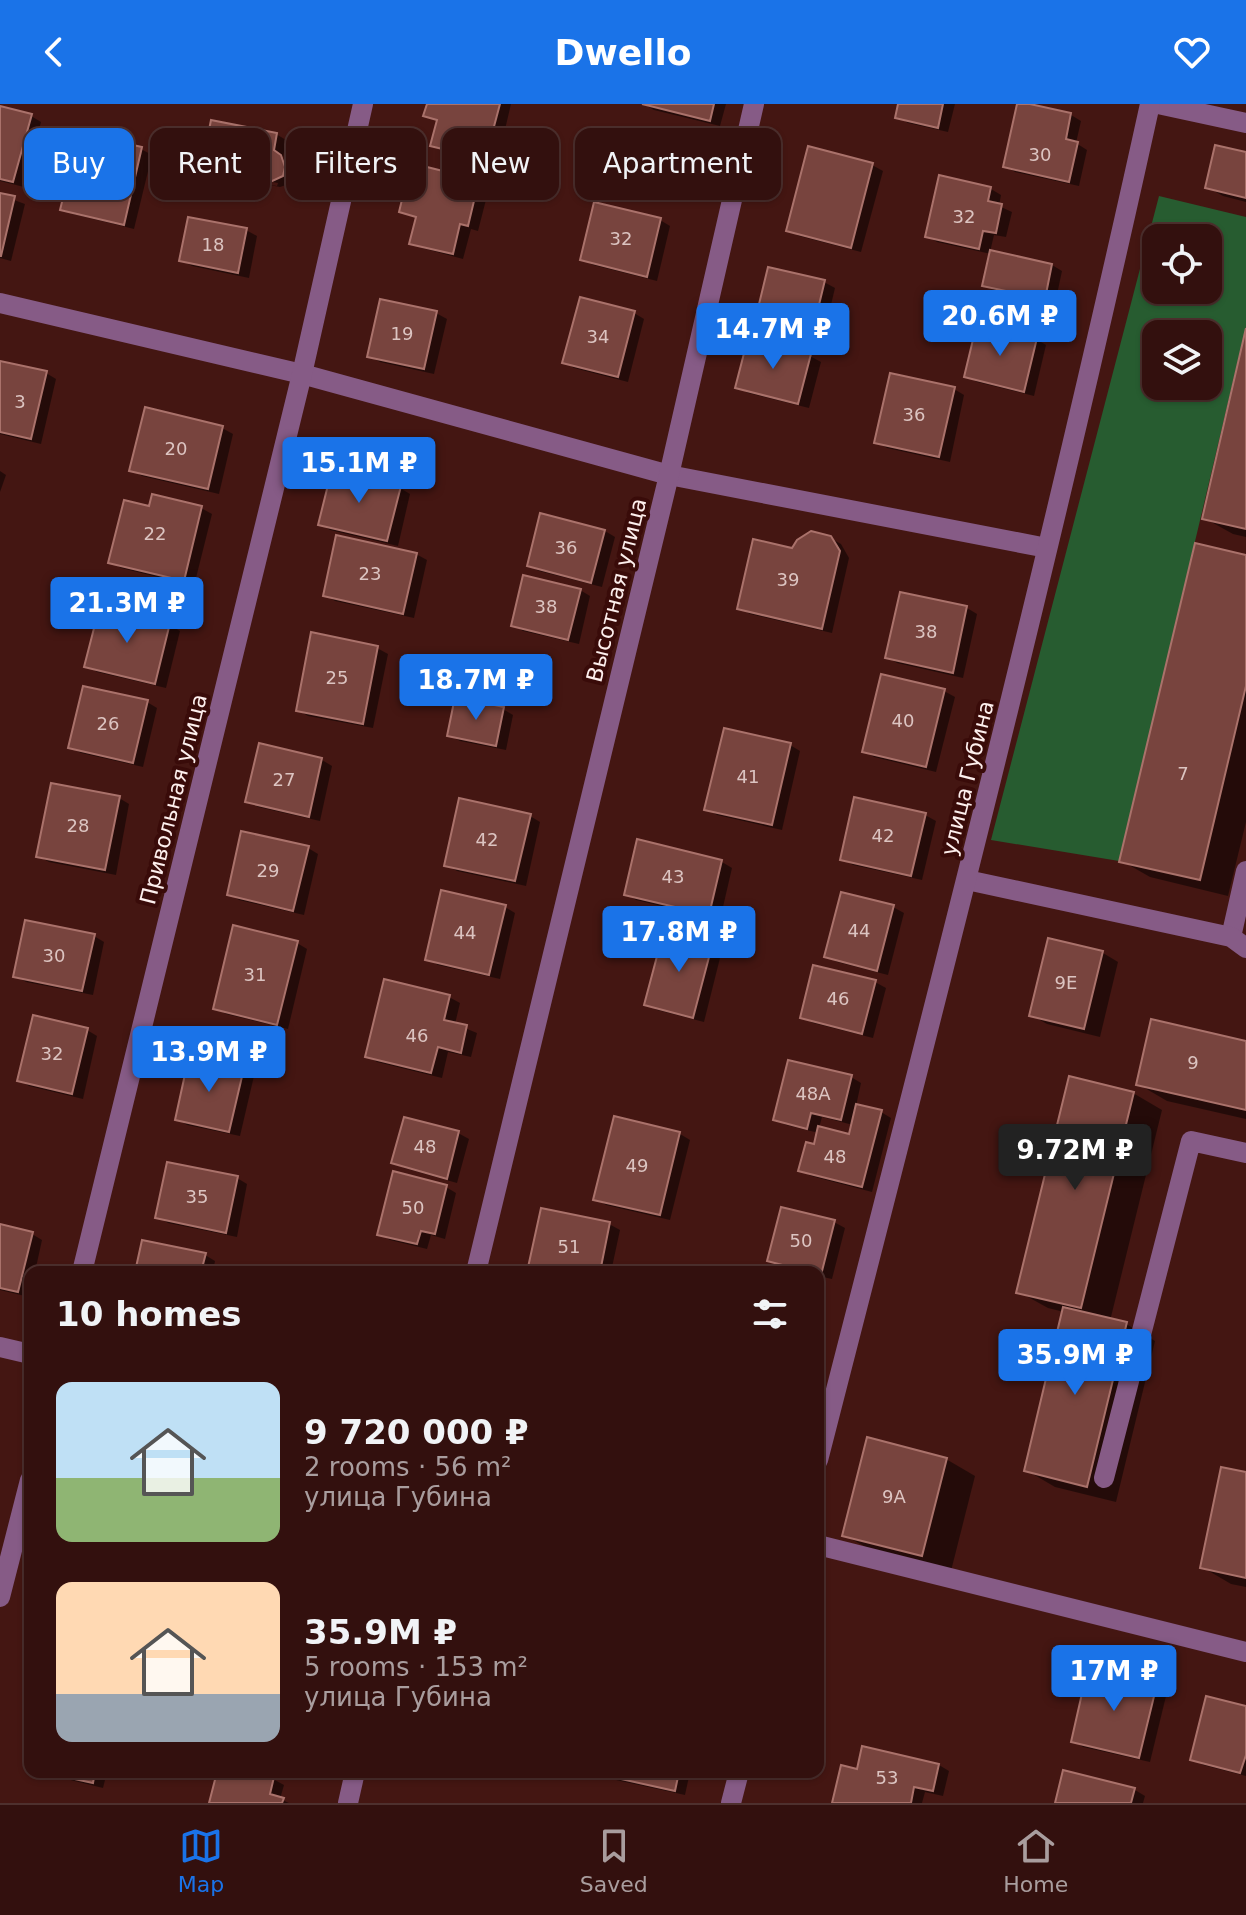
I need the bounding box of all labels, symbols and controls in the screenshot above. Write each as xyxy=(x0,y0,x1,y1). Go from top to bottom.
icon: back xyxy=(32,30,76,74)
icon: heart xyxy=(1170,30,1214,74)
text: Dwello xyxy=(555,32,691,73)
chip: Buy xyxy=(24,128,134,200)
chip: Rent xyxy=(150,128,270,200)
chip: Filters xyxy=(286,128,426,200)
chip: New xyxy=(442,128,559,200)
chip: Apartment xyxy=(575,128,781,200)
house number: 30 xyxy=(1029,144,1051,165)
house number: 32 xyxy=(953,206,975,227)
map controls xyxy=(1142,224,1222,400)
button: locate xyxy=(1142,224,1222,304)
house number: 32 xyxy=(610,228,632,249)
house number: 18 xyxy=(202,234,224,255)
pin: 20.6M ₽ xyxy=(926,290,1074,358)
text: 20.6M ₽ xyxy=(941,301,1059,331)
pin: 14.7M ₽ xyxy=(699,303,847,371)
text: 14.7M ₽ xyxy=(714,314,832,344)
button: layers xyxy=(1142,320,1222,400)
house number: 19 xyxy=(391,323,413,344)
house number: 34 xyxy=(587,326,609,347)
house number: 3 xyxy=(14,391,26,412)
house number: 36 xyxy=(903,404,925,425)
pin: 15.1M ₽ xyxy=(285,437,433,505)
house number: 20 xyxy=(165,438,187,459)
text: 15.1M ₽ xyxy=(300,448,418,478)
street label: Высотная улица xyxy=(582,496,651,685)
house number: 22 xyxy=(144,523,166,544)
house number: 36 xyxy=(555,537,577,558)
house number: 23 xyxy=(359,563,381,584)
house number: 39 xyxy=(777,569,799,590)
pin: 21.3M ₽ xyxy=(53,577,201,645)
text: 21.3M ₽ xyxy=(68,588,186,618)
house number: 38 xyxy=(535,596,557,617)
house number: 38 xyxy=(915,621,937,642)
pin: 18.7M ₽ xyxy=(402,654,550,722)
text: 18.7M ₽ xyxy=(417,665,535,695)
house number: 25 xyxy=(326,667,348,688)
street label: Привольная улица xyxy=(135,691,212,907)
street label: улица Губина xyxy=(936,698,999,858)
house number: 40 xyxy=(892,710,914,731)
house number: 26 xyxy=(97,713,119,734)
house number: 7 xyxy=(1177,763,1189,784)
house number: 41 xyxy=(737,766,759,787)
house number: 27 xyxy=(273,769,295,790)
house number: 28 xyxy=(67,815,89,836)
house number: 42 xyxy=(872,825,894,846)
house number: 42 xyxy=(476,829,498,850)
house number: 29 xyxy=(257,860,279,881)
house number: 43 xyxy=(662,866,684,887)
pin: 17.8M ₽ xyxy=(605,906,753,974)
text: 17.8M ₽ xyxy=(620,917,738,947)
house number: 44 xyxy=(848,920,870,941)
house number: 44 xyxy=(454,922,476,943)
house number: 30 xyxy=(43,945,65,966)
house number: 31 xyxy=(244,964,266,985)
house number: 9Е xyxy=(1055,972,1077,993)
house number: 46 xyxy=(827,988,849,1009)
house number: 46 xyxy=(406,1025,428,1046)
pin: 13.9M ₽ xyxy=(135,1026,283,1094)
text: 13.9M ₽ xyxy=(150,1037,268,1067)
house number: 32 xyxy=(41,1043,63,1064)
house number: 9 xyxy=(1187,1052,1199,1073)
house number: 48А xyxy=(795,1083,831,1104)
pin: 9.72M ₽ xyxy=(1001,1124,1149,1192)
text: 9.72M ₽ xyxy=(1016,1135,1134,1165)
house number: 48 xyxy=(414,1136,436,1157)
house number: 48 xyxy=(824,1146,846,1167)
house number: 49 xyxy=(626,1155,648,1176)
house number: 35 xyxy=(186,1186,208,1207)
house number: 50 xyxy=(402,1197,424,1218)
house number: 50 xyxy=(790,1230,812,1251)
house number: 51 xyxy=(558,1236,580,1257)
icon: filters xyxy=(748,1292,792,1336)
text: 10 homes xyxy=(56,1294,241,1334)
pin: 35.9M ₽ xyxy=(1001,1329,1149,1397)
text: 35.9M ₽ xyxy=(1016,1340,1134,1370)
text: 9 720 000 ₽ xyxy=(304,1412,529,1452)
icon: home xyxy=(120,1414,216,1510)
text: 2 rooms · 56 m² xyxy=(304,1452,512,1482)
text: улица Губина xyxy=(304,1482,492,1512)
house number: 9А xyxy=(882,1486,907,1507)
text: 35.9M ₽ xyxy=(304,1612,457,1652)
icon: home xyxy=(120,1614,216,1710)
pin: 17M ₽ xyxy=(1058,1645,1170,1713)
text: 5 rooms · 153 m² xyxy=(304,1652,528,1682)
text: 17M ₽ xyxy=(1069,1656,1159,1686)
text: улица Губина xyxy=(304,1682,492,1712)
house number: 53 xyxy=(876,1767,898,1788)
tab: Map xyxy=(178,1824,224,1897)
tab: Saved xyxy=(580,1824,648,1897)
tab: Home xyxy=(1003,1824,1068,1897)

